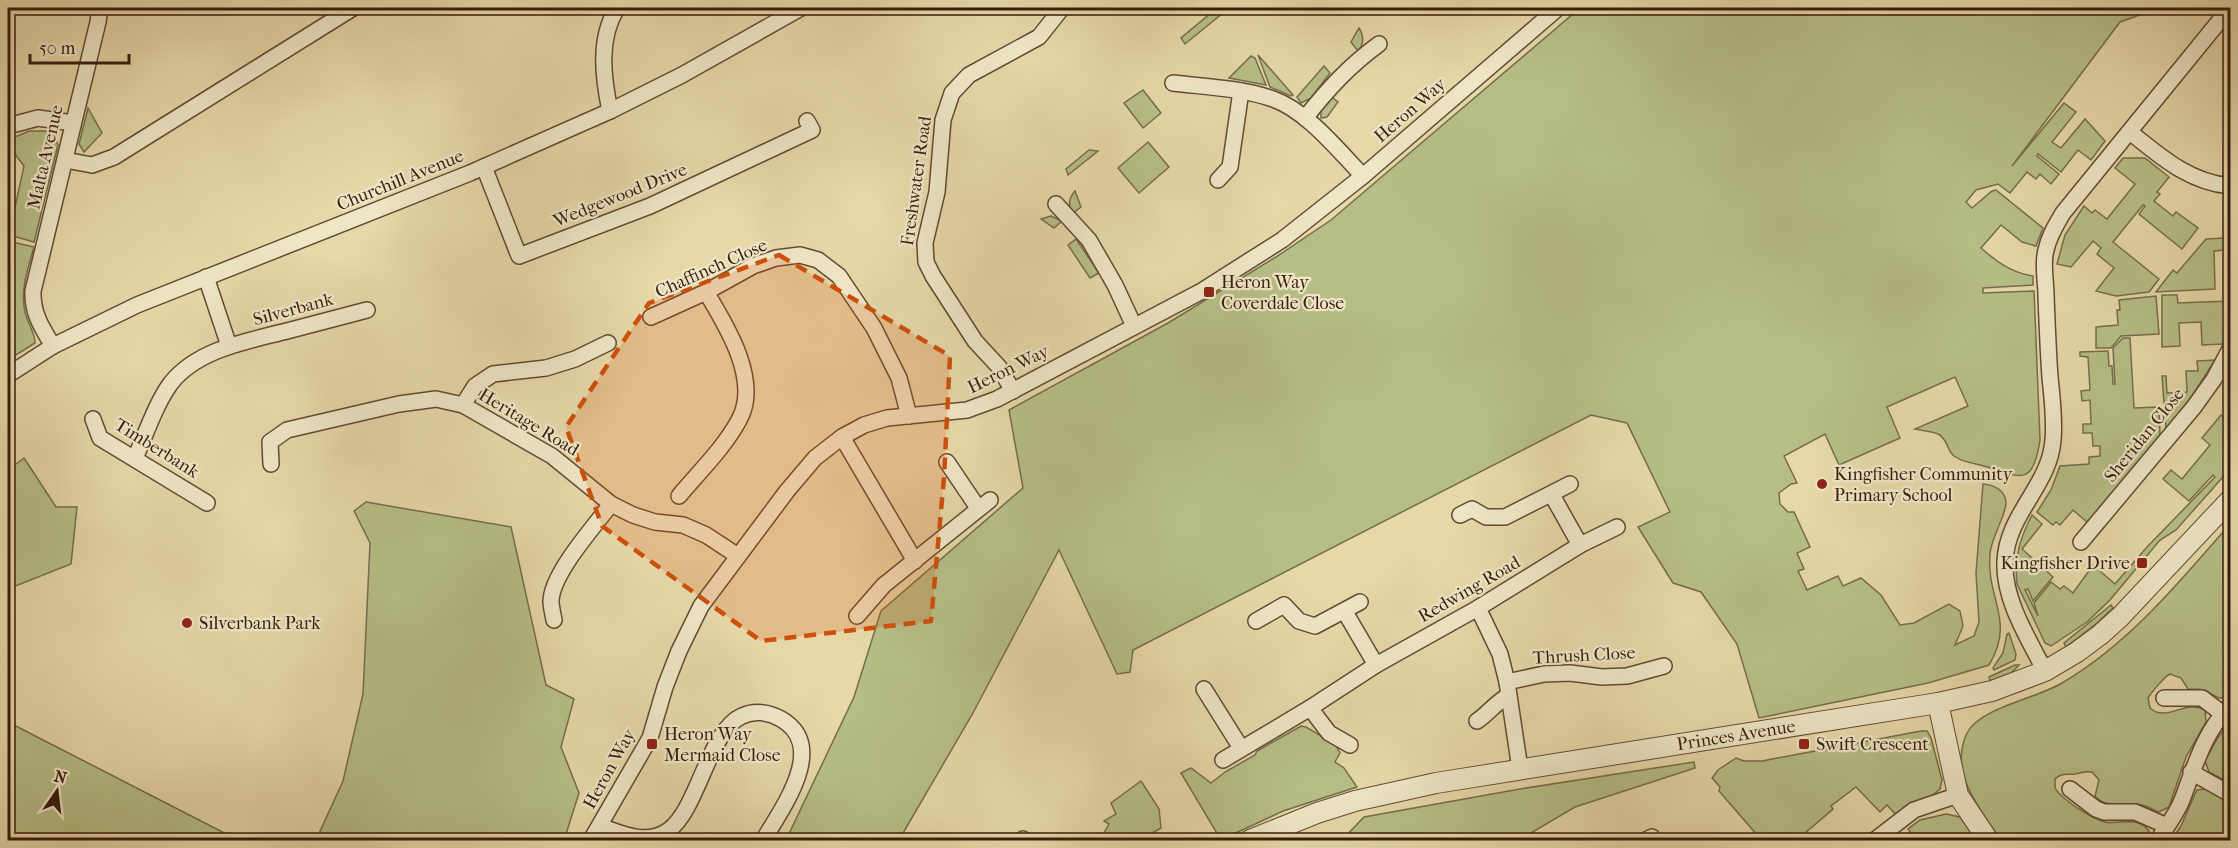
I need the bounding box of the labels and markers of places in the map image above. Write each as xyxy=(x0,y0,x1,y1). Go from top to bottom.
place label: Heron Way Coverdale Close xyxy=(1221,272,1344,314)
marker: Heron Way Coverdale Close xyxy=(1202,285,1216,299)
place label: Kingfisher Community Primary School xyxy=(1834,464,2014,506)
marker: Kingfisher Community Primary School xyxy=(1815,477,1829,491)
place label: Kingfisher Drive xyxy=(2001,553,2130,574)
marker: Kingfisher Drive xyxy=(2135,556,2149,570)
place label: Silverbank Park xyxy=(199,613,321,634)
marker: Silverbank Park xyxy=(180,616,194,630)
place label: Heron Way Mermaid Close xyxy=(664,724,781,766)
place label: Swift Crescent xyxy=(1816,734,1929,755)
marker: Heron Way Mermaid Close xyxy=(645,737,659,751)
marker: Swift Crescent xyxy=(1797,737,1811,751)

